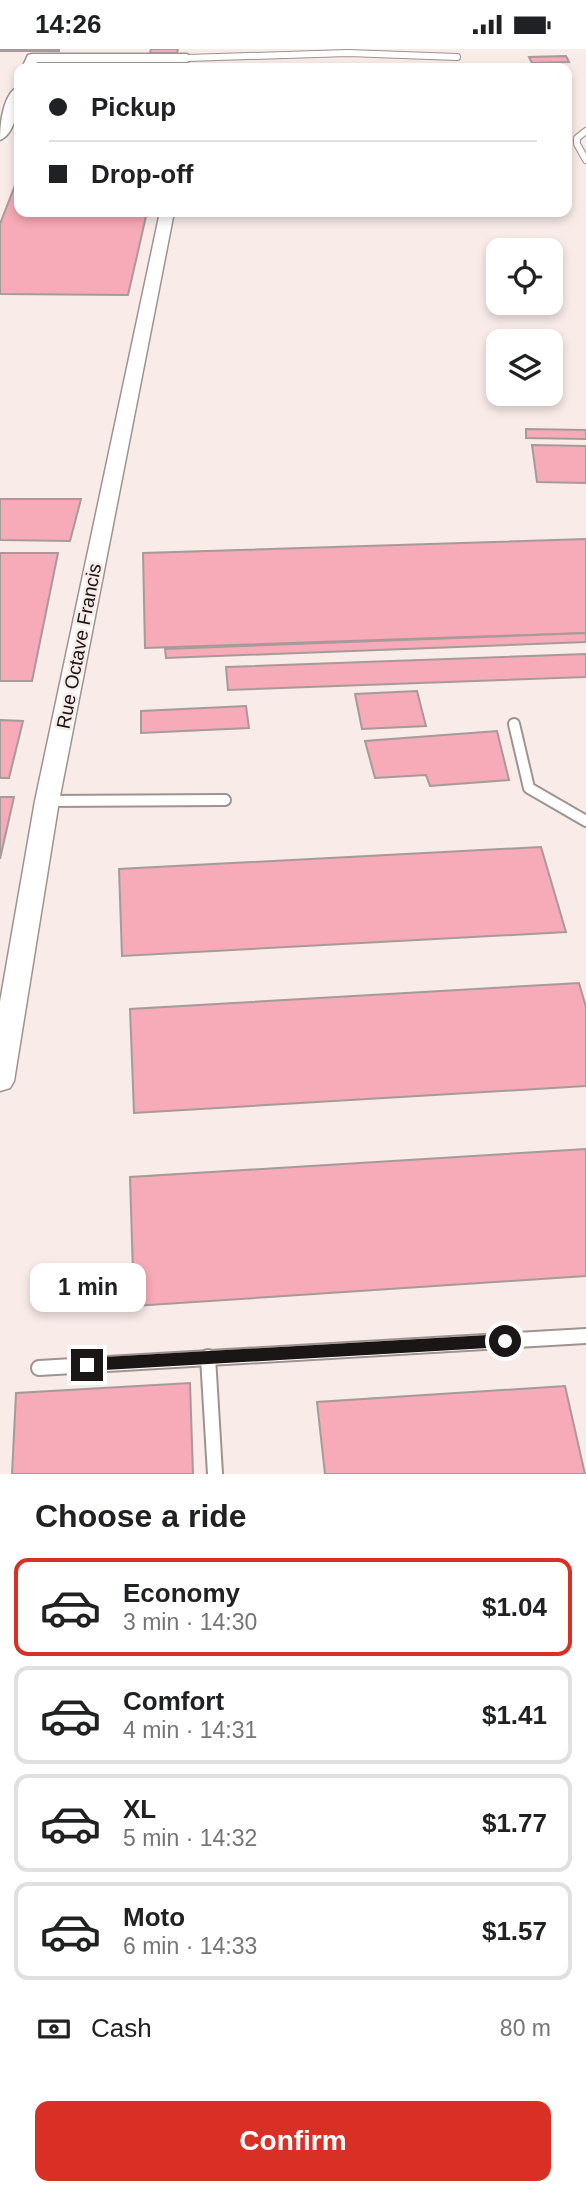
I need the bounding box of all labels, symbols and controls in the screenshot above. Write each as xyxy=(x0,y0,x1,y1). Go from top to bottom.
text: 14:26 xyxy=(35,9,102,39)
text: Pickup xyxy=(91,92,176,122)
text: Drop-off xyxy=(91,159,194,189)
map controls xyxy=(486,238,563,406)
button: locate xyxy=(486,238,563,315)
button: layers xyxy=(486,329,563,406)
street label: Rue Octave Francis xyxy=(53,562,105,730)
callout: 1 min xyxy=(29,1263,145,1313)
text: 1 min xyxy=(58,1274,118,1300)
route start xyxy=(489,1325,521,1357)
route end xyxy=(71,1349,103,1381)
text: Choose a ride xyxy=(35,1498,247,1534)
icon: car xyxy=(39,1576,102,1639)
text: Economy xyxy=(123,1578,240,1608)
text: $1.04 xyxy=(482,1592,547,1622)
text: 3 min · 14:30 xyxy=(123,1609,257,1635)
icon: car xyxy=(39,1684,102,1747)
text: Comfort xyxy=(123,1686,224,1716)
text: $1.41 xyxy=(482,1700,547,1730)
text: 4 min · 14:31 xyxy=(123,1717,257,1743)
icon: car xyxy=(39,1792,102,1855)
text: XL xyxy=(123,1794,156,1824)
text: $1.77 xyxy=(482,1808,547,1838)
text: 5 min · 14:32 xyxy=(123,1825,257,1851)
icon: car xyxy=(39,1900,102,1963)
text: Moto xyxy=(123,1902,185,1932)
text: $1.57 xyxy=(482,1916,547,1946)
text: 6 min · 14:33 xyxy=(123,1933,257,1959)
icon: cash xyxy=(35,2010,73,2048)
text: Cash xyxy=(91,2013,152,2043)
text: 80 m xyxy=(500,2015,551,2041)
button: Confirm xyxy=(35,2101,551,2181)

